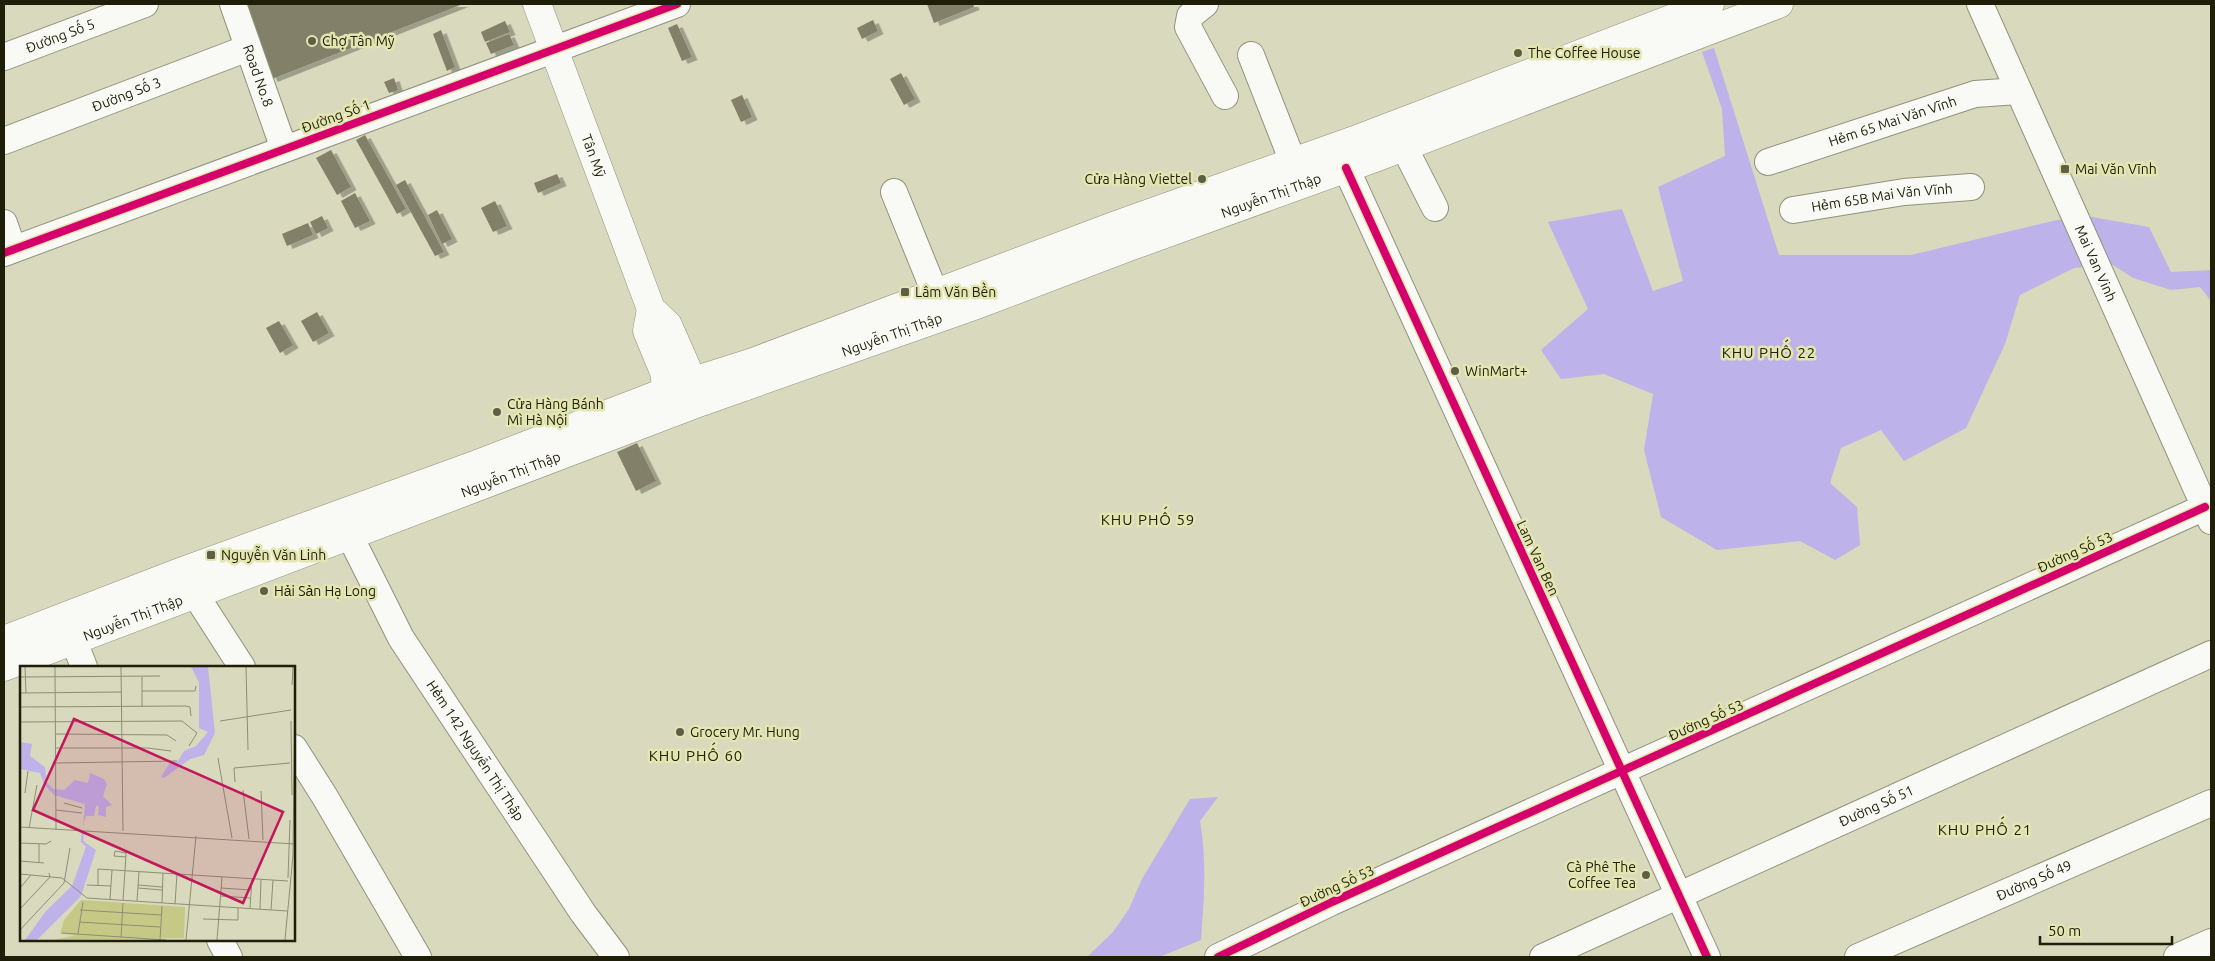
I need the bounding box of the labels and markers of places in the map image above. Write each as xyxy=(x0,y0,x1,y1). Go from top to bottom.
place label: Chợ Tân Mỹ xyxy=(322,33,395,49)
marker: Chợ Tân Mỹ xyxy=(306,35,318,47)
place label: The Coffee House xyxy=(1528,45,1641,61)
marker: The Coffee House xyxy=(1512,47,1524,59)
place label: Mai Văn Vĩnh xyxy=(2075,161,2157,177)
marker: Mai Văn Vĩnh xyxy=(2059,163,2071,175)
place label: Cửa Hàng Viettel xyxy=(1085,171,1192,187)
marker: Cửa Hàng Viettel xyxy=(1196,173,1208,185)
place label: Lâm Văn Bền xyxy=(915,282,996,300)
marker: Lâm Văn Bền xyxy=(899,286,911,298)
place label: WinMart+ xyxy=(1465,363,1528,379)
marker: WinMart+ xyxy=(1449,365,1461,377)
place label: Cửa Hàng Bánh Mì Hà Nội xyxy=(507,396,604,428)
marker: Cửa Hàng Bánh Mì Hà Nội xyxy=(491,406,503,418)
place label: Nguyễn Văn Linh xyxy=(221,545,326,563)
marker: Nguyễn Văn Linh xyxy=(205,549,217,561)
place label: Hải Sản Hạ Long xyxy=(274,583,376,599)
marker: Hải Sản Hạ Long xyxy=(258,585,270,597)
place label: Grocery Mr. Hung xyxy=(690,724,800,740)
marker: Grocery Mr. Hung xyxy=(674,726,686,738)
place label: Cà Phê The Coffee Tea xyxy=(1566,859,1636,891)
marker: Cà Phê The Coffee Tea xyxy=(1640,869,1652,881)

